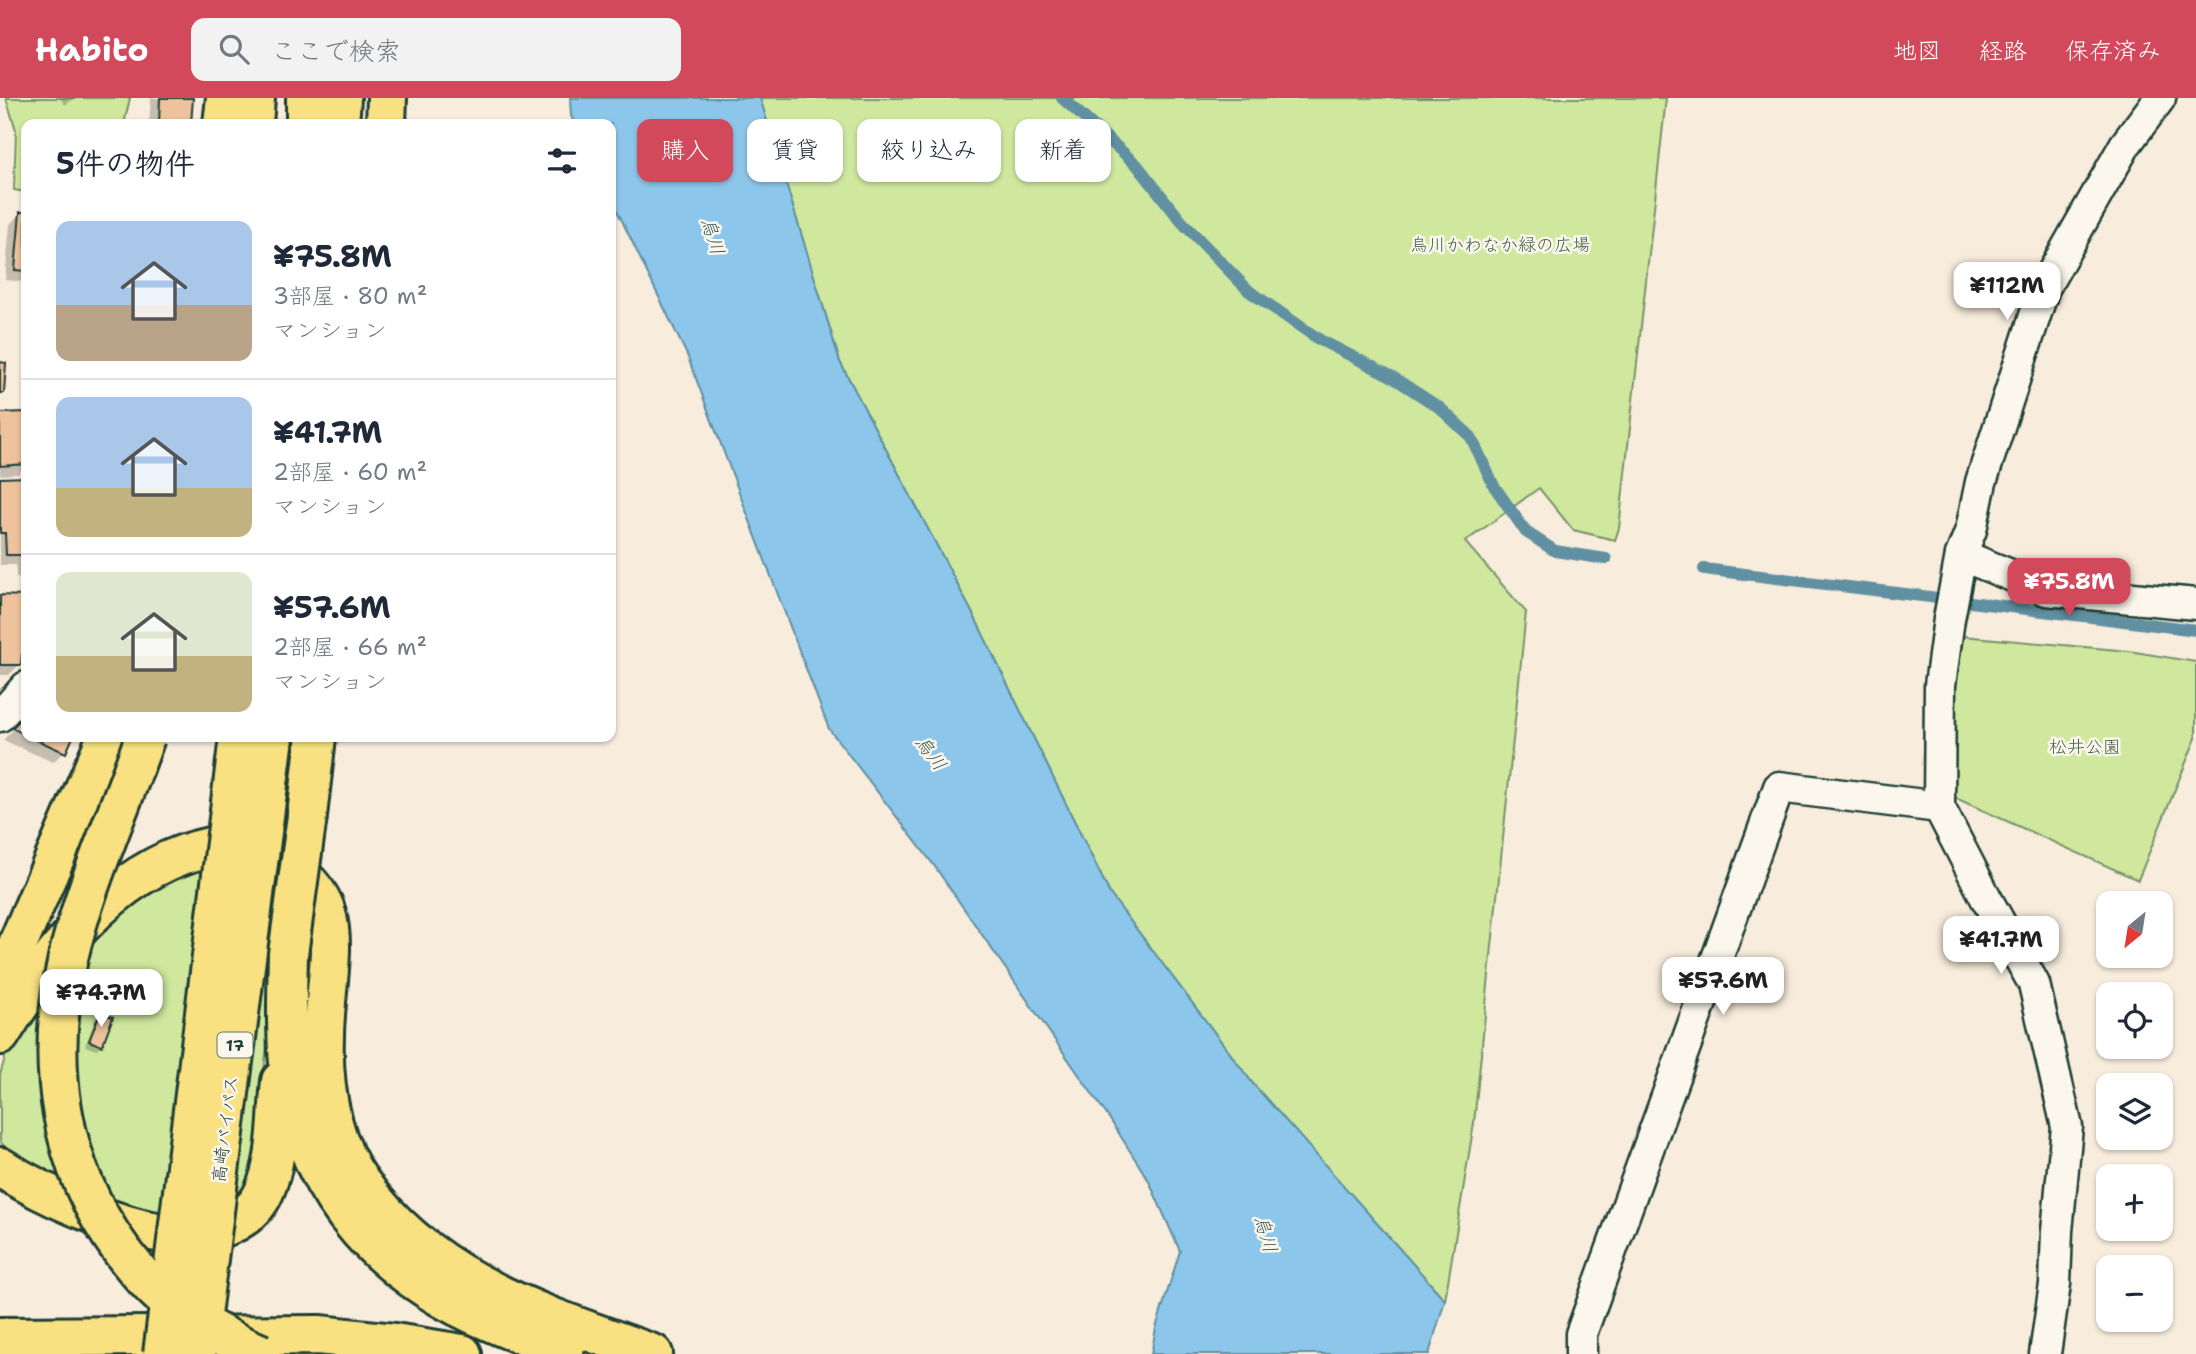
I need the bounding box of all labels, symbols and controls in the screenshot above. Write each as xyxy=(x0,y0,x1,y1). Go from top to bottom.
search box xyxy=(191,18,681,81)
text: Habito xyxy=(35,27,149,72)
icon: search xyxy=(215,30,253,68)
text: ここで検索 xyxy=(271,33,401,68)
text: 地図 xyxy=(1893,35,1941,67)
text: 経路 xyxy=(1979,35,2027,67)
text: 保存済み xyxy=(2065,35,2161,67)
chip: 購入 xyxy=(637,119,733,182)
chip: 賃貸 xyxy=(747,119,843,182)
chip: 絞り込み xyxy=(857,119,1001,182)
chip: 新着 xyxy=(1015,119,1111,182)
icon: filters xyxy=(543,142,581,180)
text: 5件の物件 xyxy=(56,143,195,184)
water label: 烏川 xyxy=(695,214,731,258)
park label: 烏川かわなか緑の広場 xyxy=(1410,233,1590,257)
text: ¥75.8M xyxy=(273,236,392,277)
icon: home xyxy=(112,249,196,333)
pin: ¥112M xyxy=(1958,262,2056,322)
text: ¥112M xyxy=(1970,270,2044,300)
text: 3部屋 · 80 m² xyxy=(273,281,427,311)
text: マンション xyxy=(273,315,387,345)
text: ¥41.7M xyxy=(273,412,382,453)
icon: home xyxy=(112,425,196,509)
text: 2部屋 · 60 m² xyxy=(273,457,427,487)
text: マンション xyxy=(273,491,387,521)
pin: ¥75.8M xyxy=(2012,559,2126,618)
text: ¥75.8M xyxy=(2023,566,2115,596)
text: ¥57.6M xyxy=(273,587,391,628)
icon: home xyxy=(112,600,196,684)
text: 2部屋 · 66 m² xyxy=(273,632,427,662)
text: マンション xyxy=(273,666,387,696)
water label: 烏川 xyxy=(910,730,952,776)
park label: 松井公園 xyxy=(2049,735,2121,759)
north arrow xyxy=(2096,891,2174,968)
map controls xyxy=(2096,891,2173,1332)
pin: ¥41.7M xyxy=(1944,916,2058,976)
text: ¥41.7M xyxy=(1959,924,2043,954)
pin: ¥57.6M xyxy=(1666,958,1780,1017)
text: ¥57.6M xyxy=(1678,965,1768,995)
pin: ¥74.7M xyxy=(44,970,158,1029)
text: ¥74.7M xyxy=(56,977,146,1007)
button: locate xyxy=(2096,982,2173,1059)
road number: 17 xyxy=(218,1032,252,1057)
button: layers xyxy=(2096,1073,2173,1150)
street label: 高崎バイパス xyxy=(207,1074,243,1184)
button: + xyxy=(2096,1164,2173,1241)
water label: 烏川 xyxy=(1249,1212,1283,1256)
button: − xyxy=(2096,1255,2173,1332)

